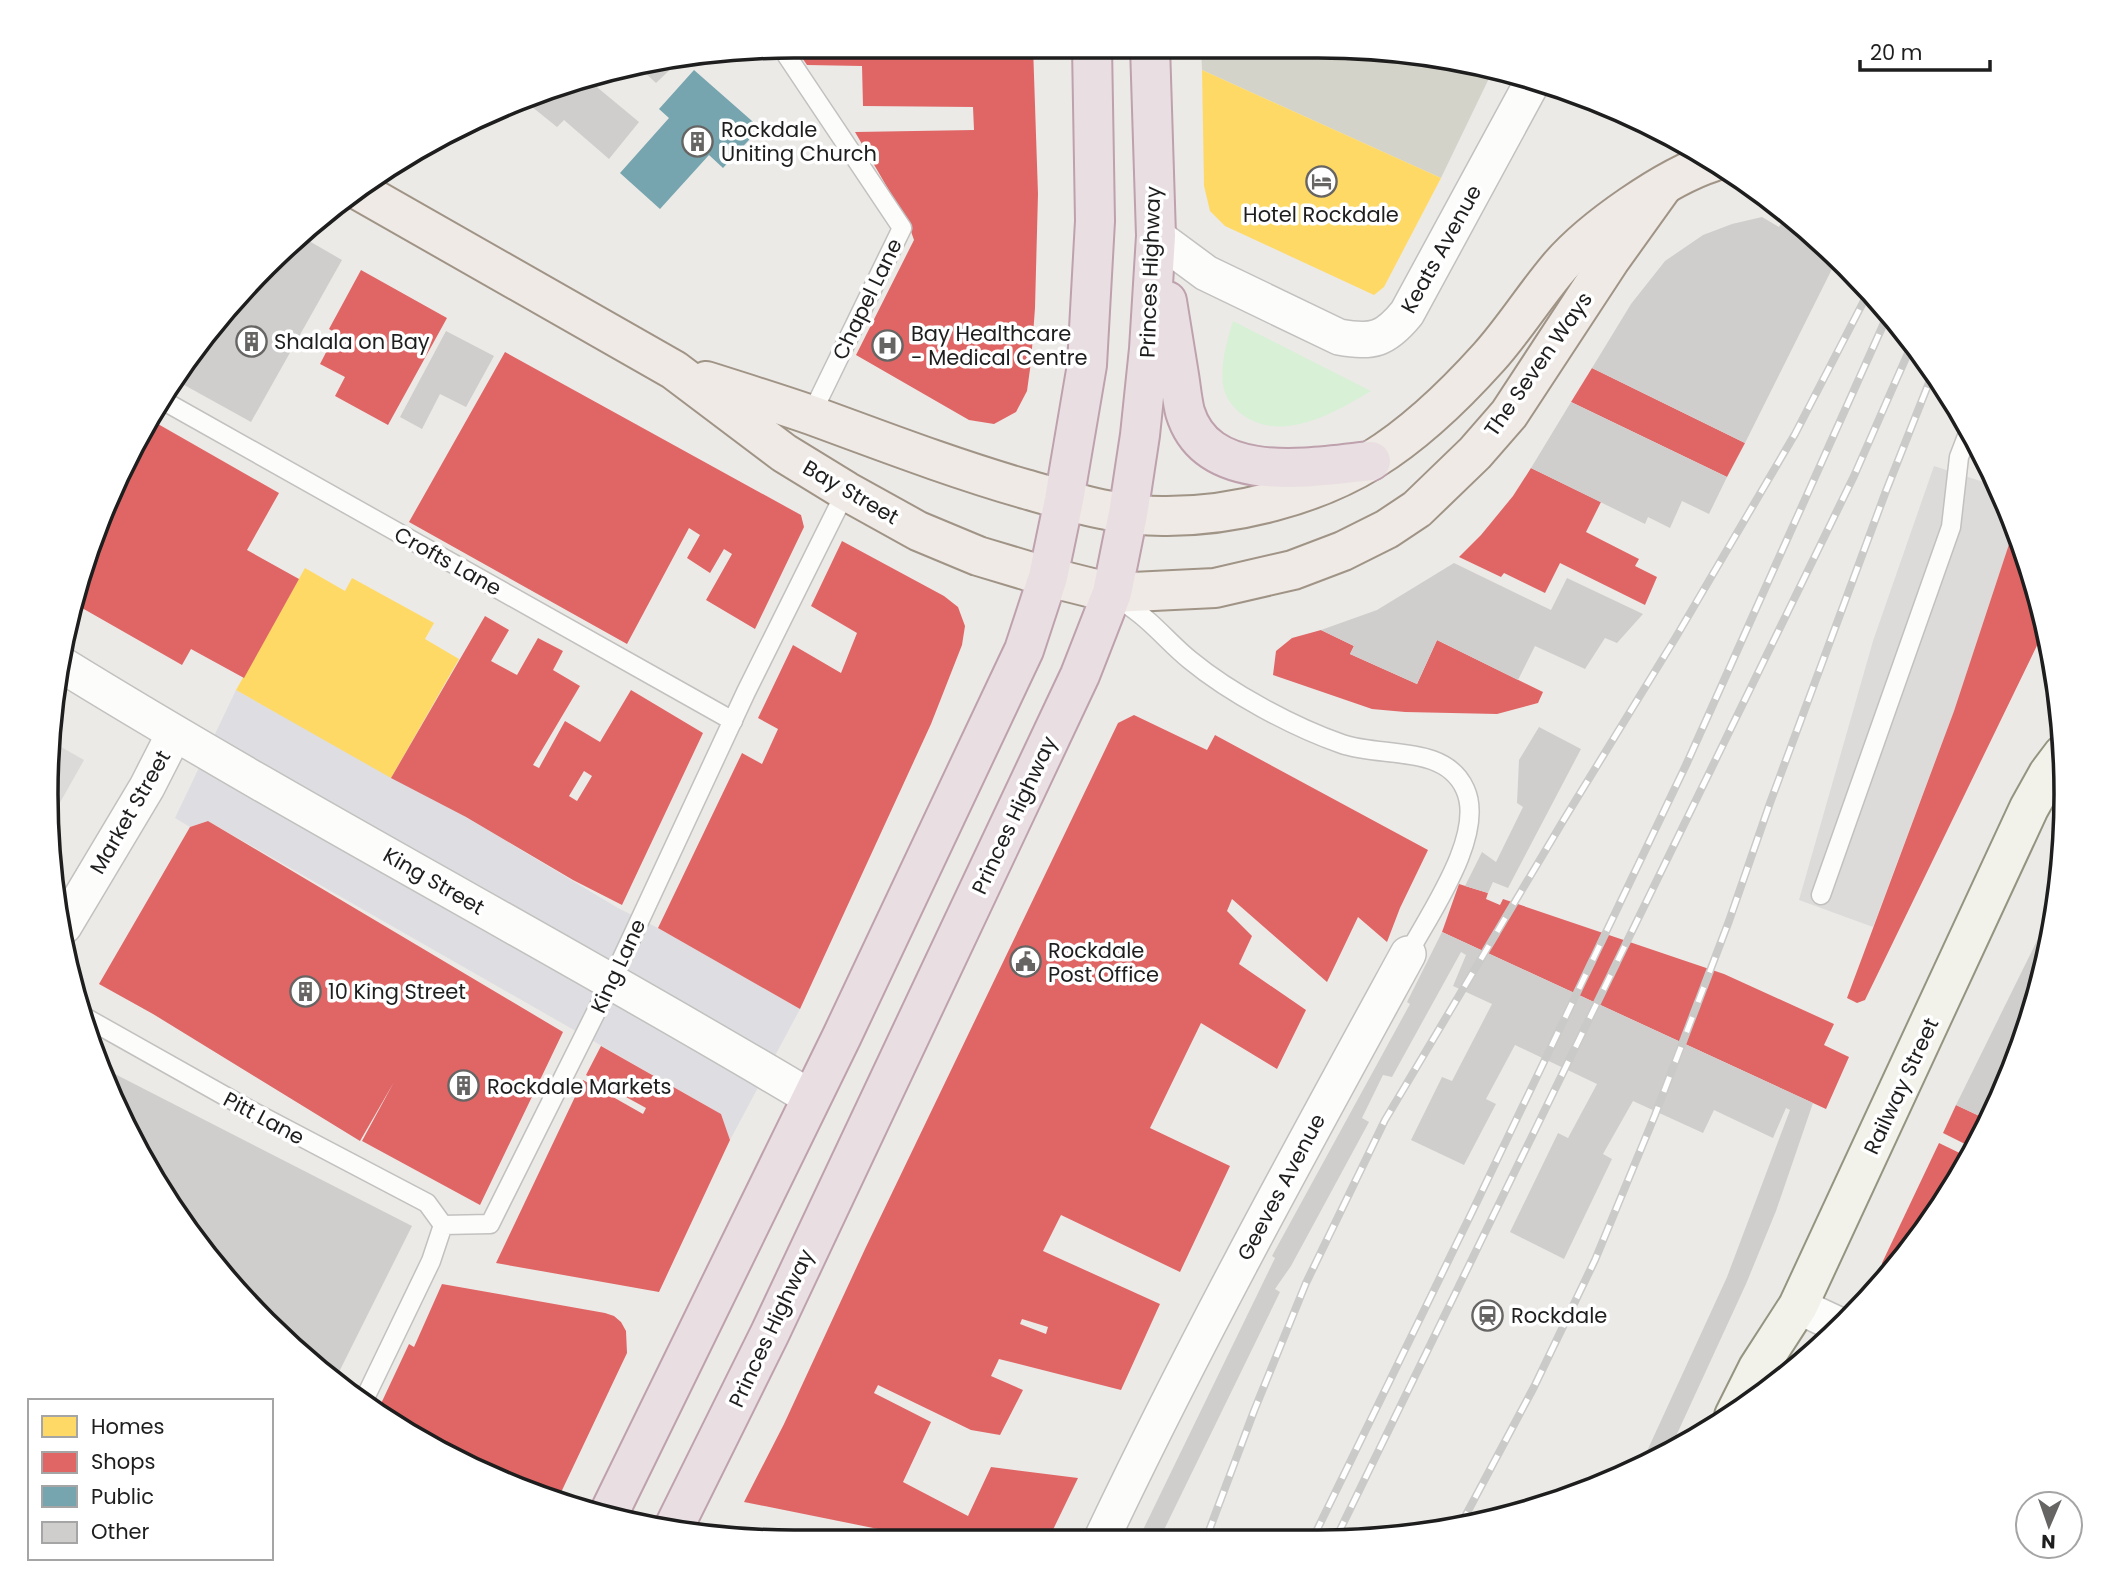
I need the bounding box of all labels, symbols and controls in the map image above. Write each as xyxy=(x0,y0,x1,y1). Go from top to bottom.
scale bar xyxy=(1860,28,1990,72)
text: 20 m xyxy=(1870,38,1923,67)
place label: Rockdale Uniting Church xyxy=(721,115,877,168)
building icon: Rockdale Uniting Church xyxy=(681,124,715,158)
hotel icon: Hotel Rockdale xyxy=(1304,165,1338,199)
street label: Keats Avenue xyxy=(1394,179,1488,319)
street label: Princes Highway xyxy=(1133,186,1167,358)
place label: Hotel Rockdale xyxy=(1243,200,1399,229)
street label: Chapel Lane xyxy=(825,234,909,364)
street label: The Seven Ways xyxy=(1477,286,1599,442)
place label: Bay Healthcare - Medical Centre xyxy=(911,319,1088,372)
building icon: Shalala on Bay xyxy=(234,324,268,358)
place label: Shalala on Bay xyxy=(274,327,430,356)
hospital icon: Bay Healthcare - Medical Centre xyxy=(871,328,905,362)
street label: Bay Street xyxy=(798,453,904,531)
street label: Crofts Lane xyxy=(389,520,507,602)
street label: Princes Highway xyxy=(965,731,1063,899)
street label: Market Street xyxy=(83,745,177,879)
street label: King Street xyxy=(378,840,490,922)
street label: King Lane xyxy=(584,914,652,1018)
place label: Rockdale Post Office xyxy=(1048,936,1159,989)
public building icon: Rockdale Post Office xyxy=(1008,945,1042,979)
building icon: 10 King Street xyxy=(288,974,322,1008)
place label: 10 King Street xyxy=(328,977,466,1006)
street label: Railway Street xyxy=(1857,1013,1945,1159)
building icon: Rockdale Markets xyxy=(447,1069,481,1103)
place label: Rockdale Markets xyxy=(487,1072,672,1101)
street label: Pitt Lane xyxy=(218,1085,310,1151)
street label: Geeves Avenue xyxy=(1230,1108,1332,1266)
street label: Princes Highway xyxy=(722,1244,820,1412)
station icon: Rockdale xyxy=(1471,1298,1505,1332)
place label: Rockdale xyxy=(1511,1301,1607,1330)
legend xyxy=(28,1399,273,1560)
text: Homes xyxy=(91,1412,165,1441)
text: Shops xyxy=(91,1447,155,1476)
text: Public xyxy=(91,1482,154,1511)
north arrow xyxy=(2014,1490,2084,1560)
text: Other xyxy=(91,1517,150,1546)
text: N xyxy=(2041,1528,2056,1555)

